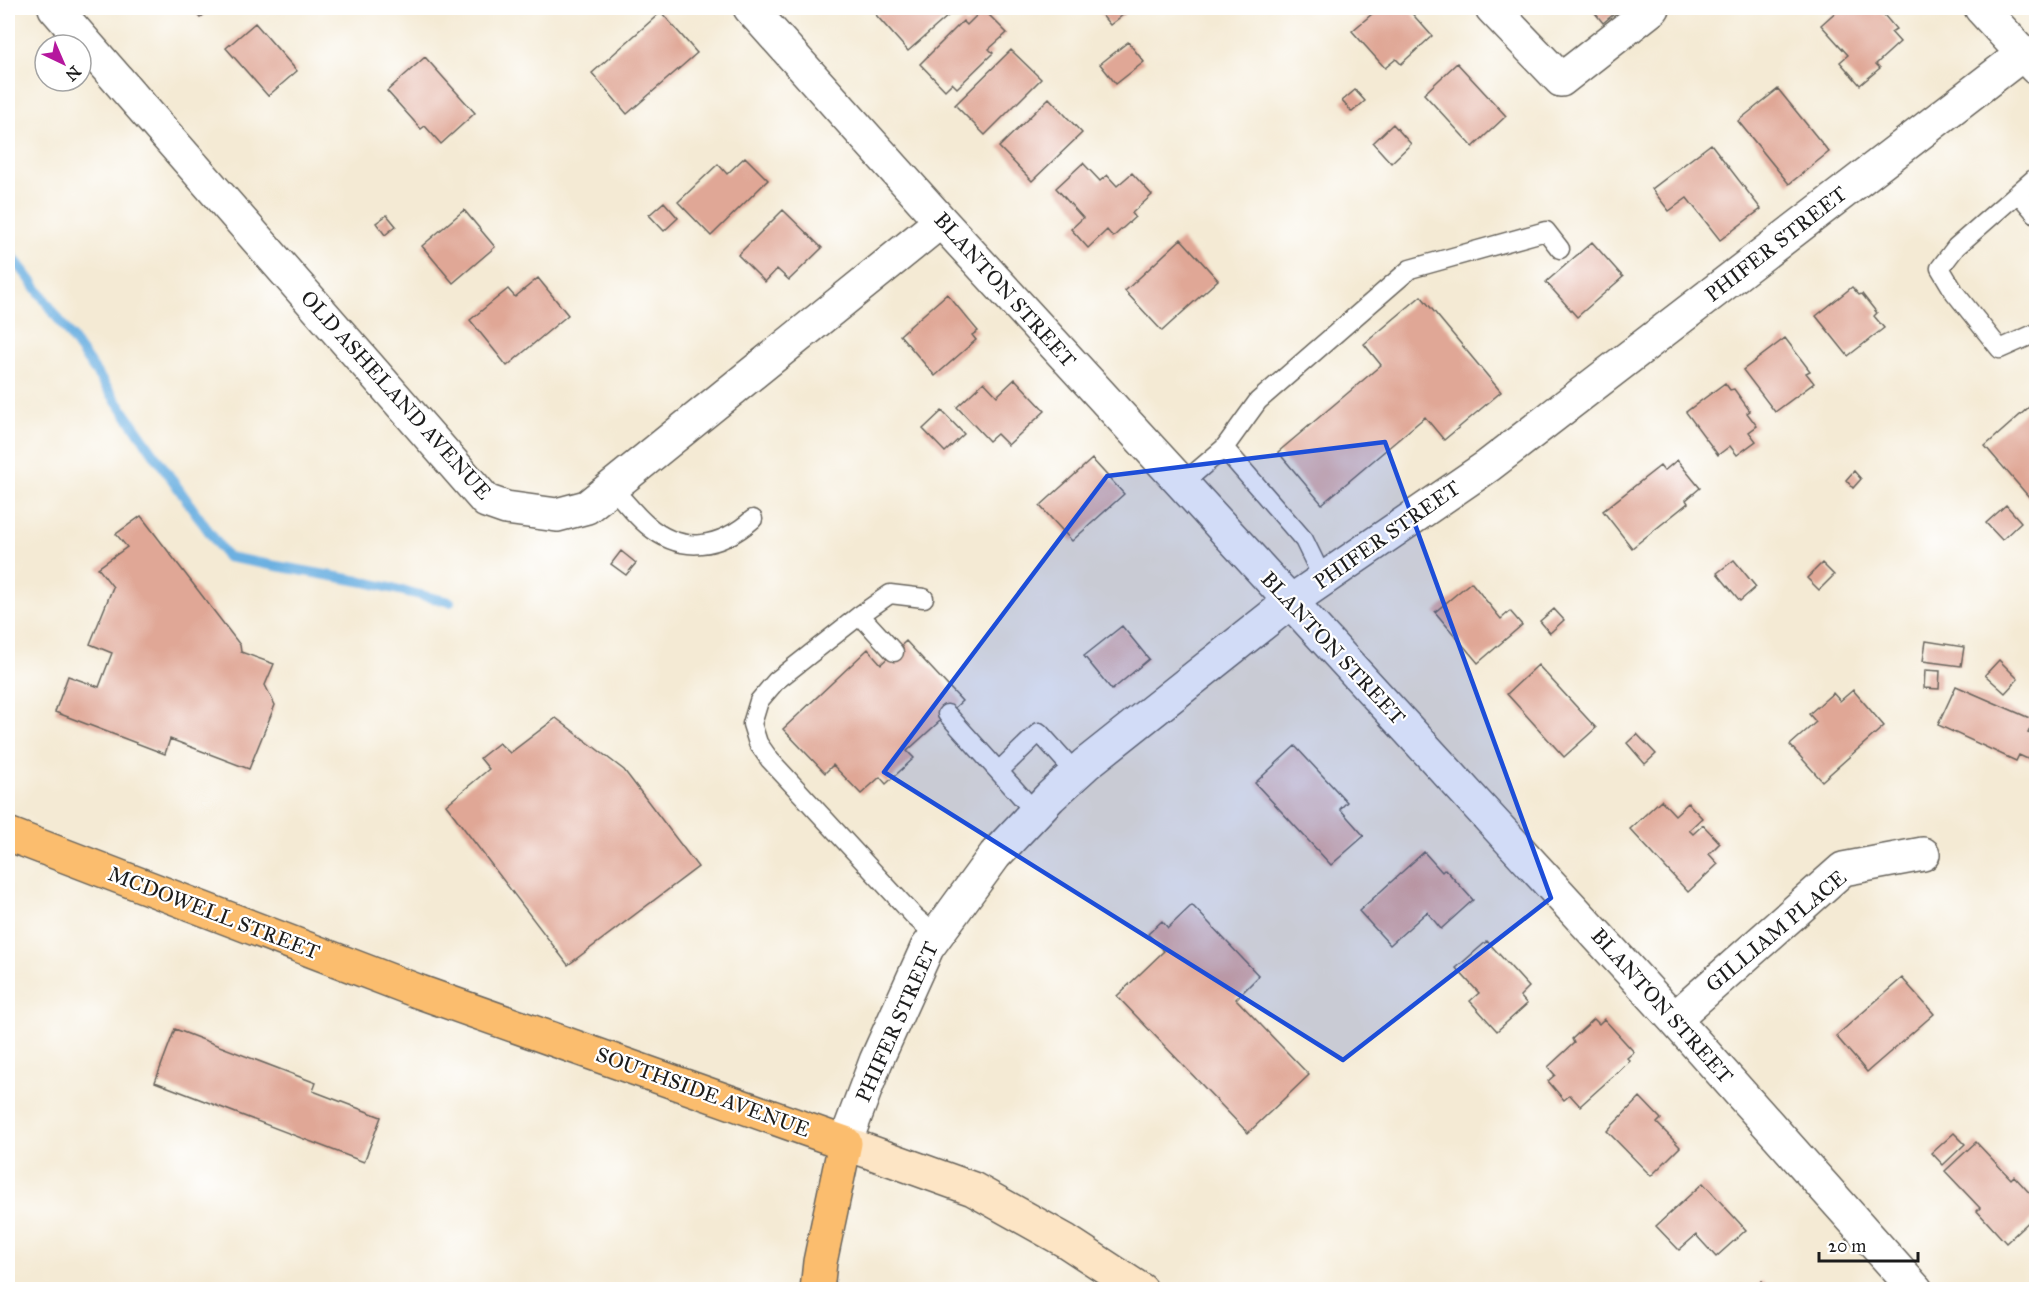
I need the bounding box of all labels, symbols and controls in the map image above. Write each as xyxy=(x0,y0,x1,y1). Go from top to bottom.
north arrow xyxy=(33,33,93,93)
text: N xyxy=(61,62,85,85)
street label: PHIFER STREET xyxy=(1700,181,1852,307)
street label: BLANTON STREET xyxy=(928,207,1082,373)
street label: OLD ASHELAND AVENUE xyxy=(295,285,497,505)
street label: PHIFER STREET xyxy=(1309,475,1465,595)
street label: BLANTON STREET xyxy=(1255,566,1411,730)
street label: MCDOWELL STREET xyxy=(105,861,323,965)
street label: GILLIAM PLACE xyxy=(1700,865,1852,997)
street label: BLANTON STREET xyxy=(1585,923,1739,1089)
street label: PHIFER STREET xyxy=(850,938,944,1106)
street label: SOUTHSIDE AVENUE xyxy=(593,1041,813,1143)
scale bar xyxy=(1819,1225,1918,1263)
text: 20 m xyxy=(1828,1235,1866,1257)

